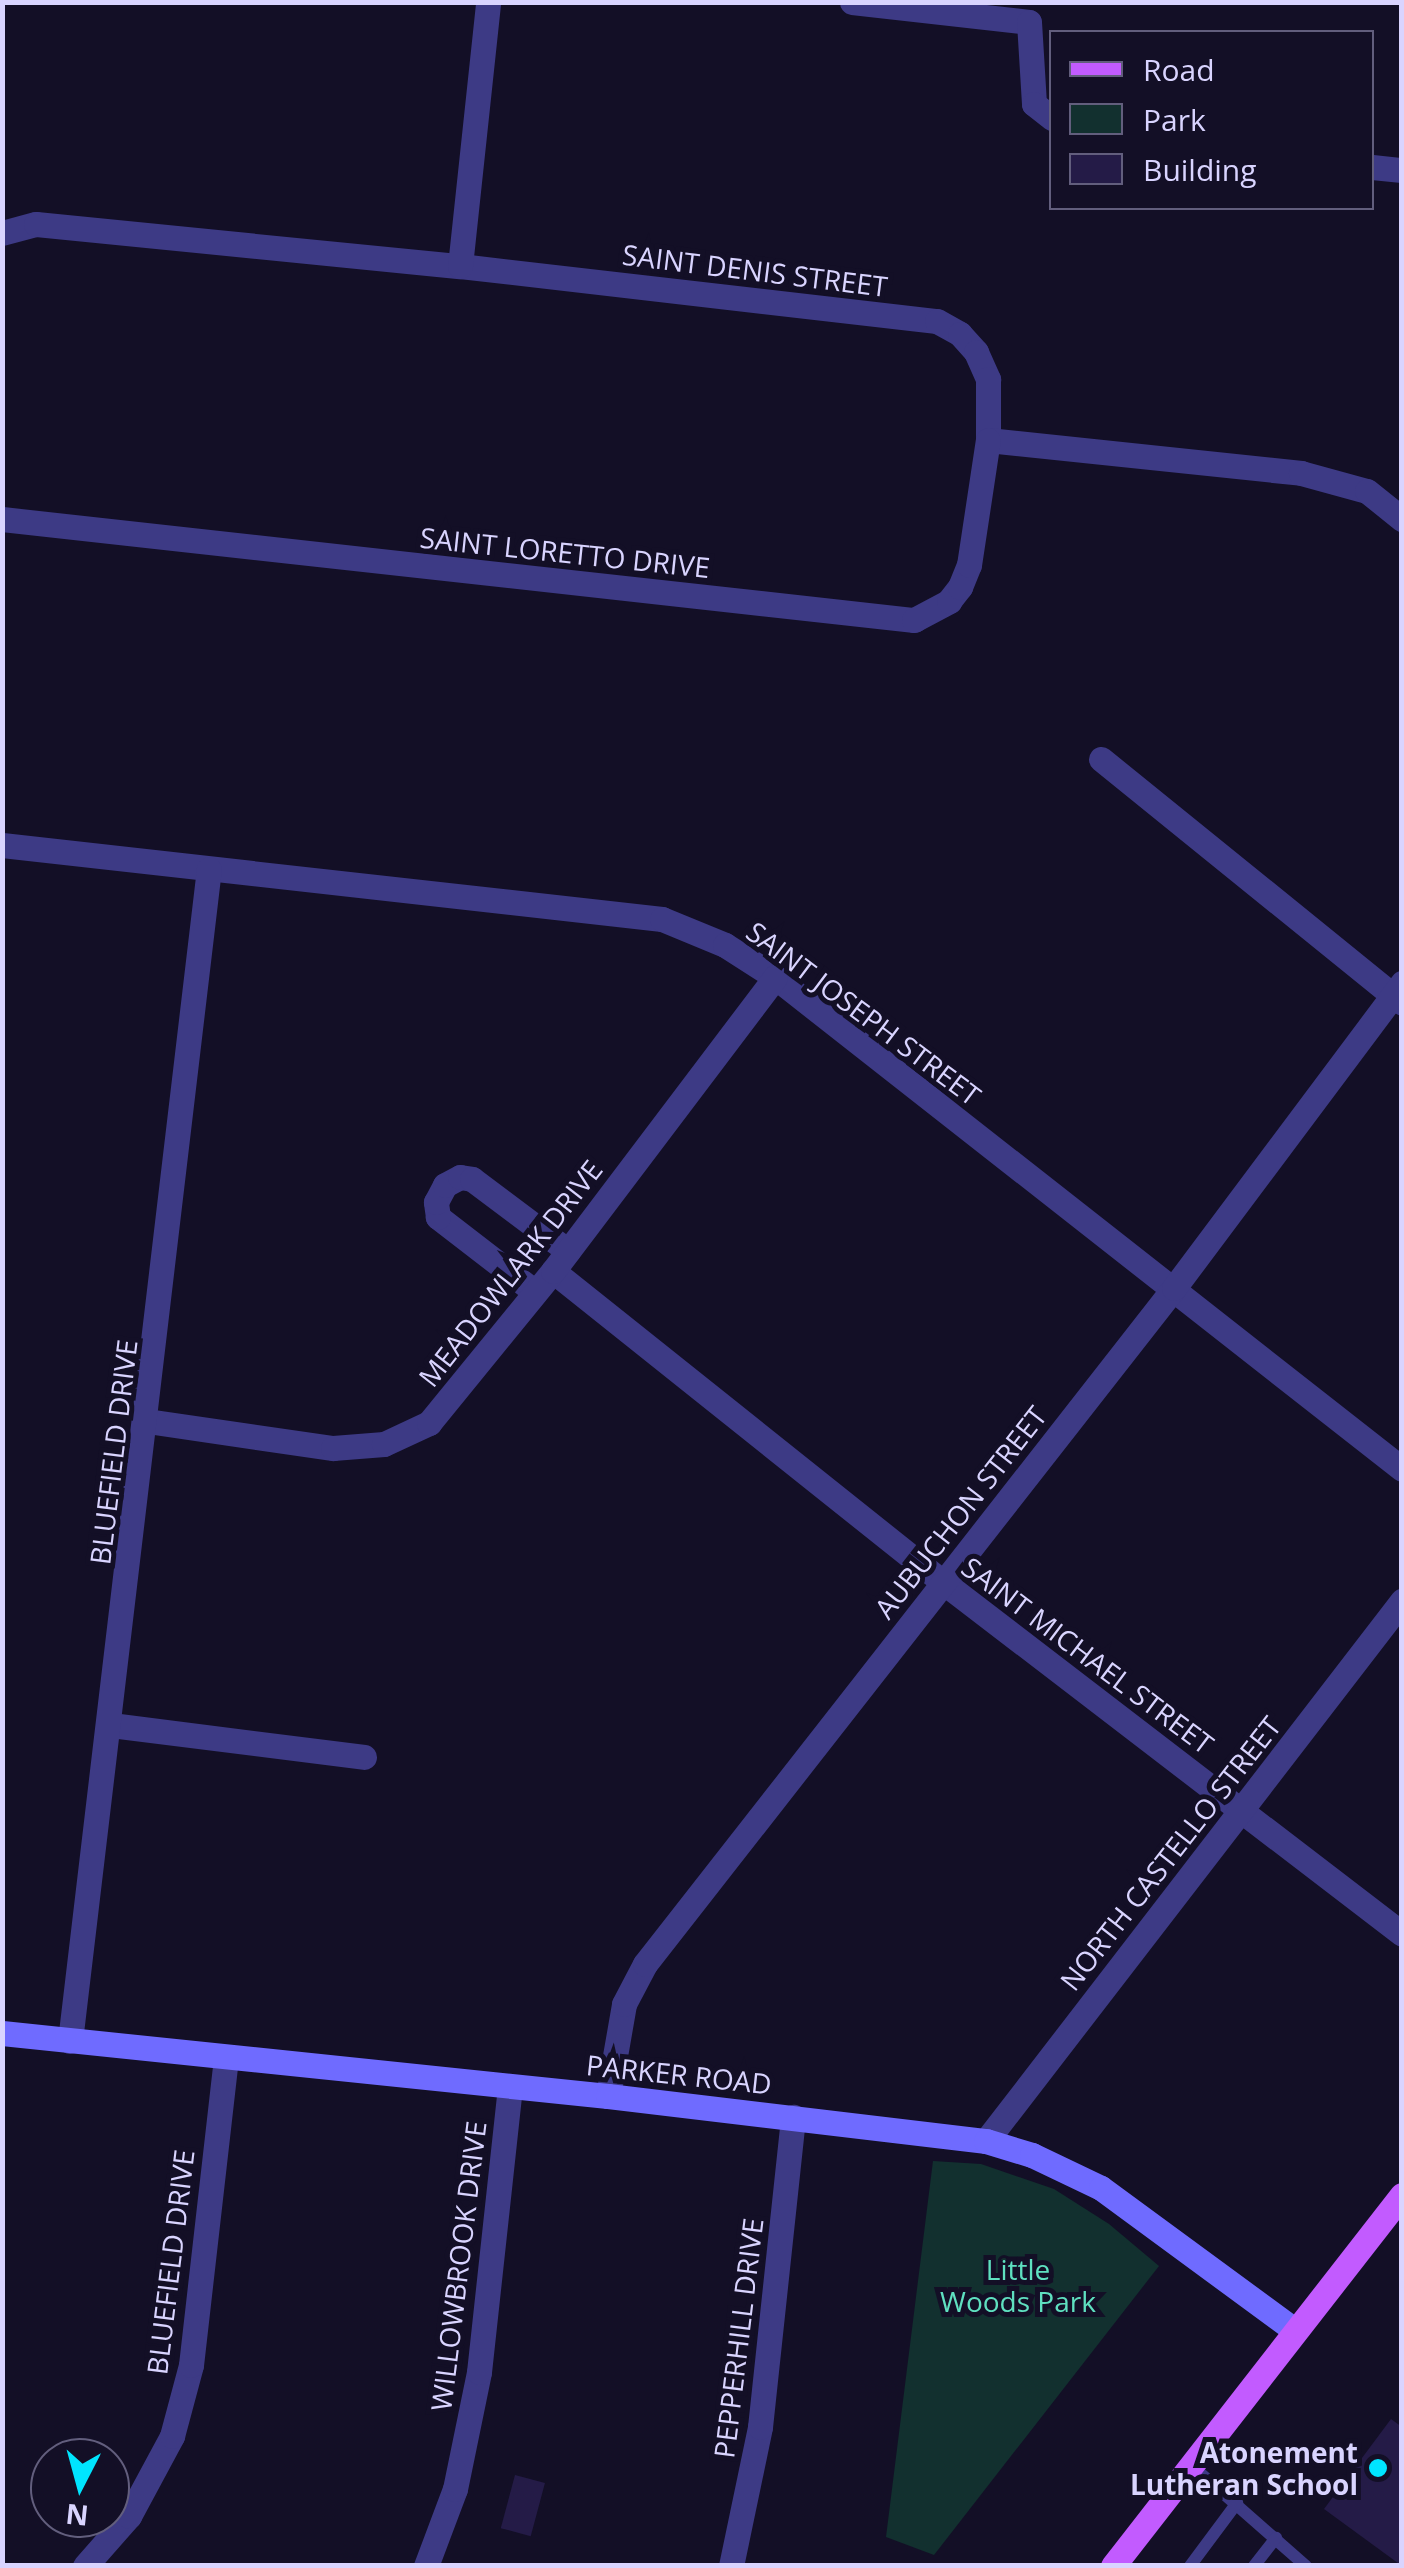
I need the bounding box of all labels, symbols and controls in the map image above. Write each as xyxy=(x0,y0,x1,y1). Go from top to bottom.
legend xyxy=(1049,30,1374,210)
text: Road xyxy=(1143,49,1215,90)
text: Park xyxy=(1143,99,1206,140)
text: Building xyxy=(1143,149,1257,190)
street label: SAINT DENIS STREET xyxy=(621,237,889,303)
street label: SAINT LORETTO DRIVE xyxy=(418,520,712,584)
street label: SAINT JOSEPH STREET xyxy=(740,914,988,1112)
street label: MEADOWLARK DRIVE xyxy=(411,1153,609,1393)
street label: BLUEFIELD DRIVE xyxy=(83,1338,143,1566)
street label: AUBUCHON STREET xyxy=(867,1399,1053,1625)
street label: SAINT MICHAEL STREET xyxy=(956,1550,1220,1760)
street label: NORTH CASTELLO STREET xyxy=(1053,1709,1287,1997)
street label: PARKER ROAD xyxy=(585,2048,773,2100)
street label: WILLOWBROOK DRIVE xyxy=(424,2119,492,2413)
street label: BLUEFIELD DRIVE xyxy=(140,2148,200,2376)
street label: PEPPERHILL DRIVE xyxy=(707,2216,769,2460)
park label: Little Woods Park xyxy=(940,2252,1096,2318)
place label: Atonement Lutheran School xyxy=(1130,2435,1358,2501)
north arrow xyxy=(30,2438,130,2538)
marker: Atonement Lutheran School xyxy=(1367,2457,1389,2479)
text: N xyxy=(64,2496,90,2536)

